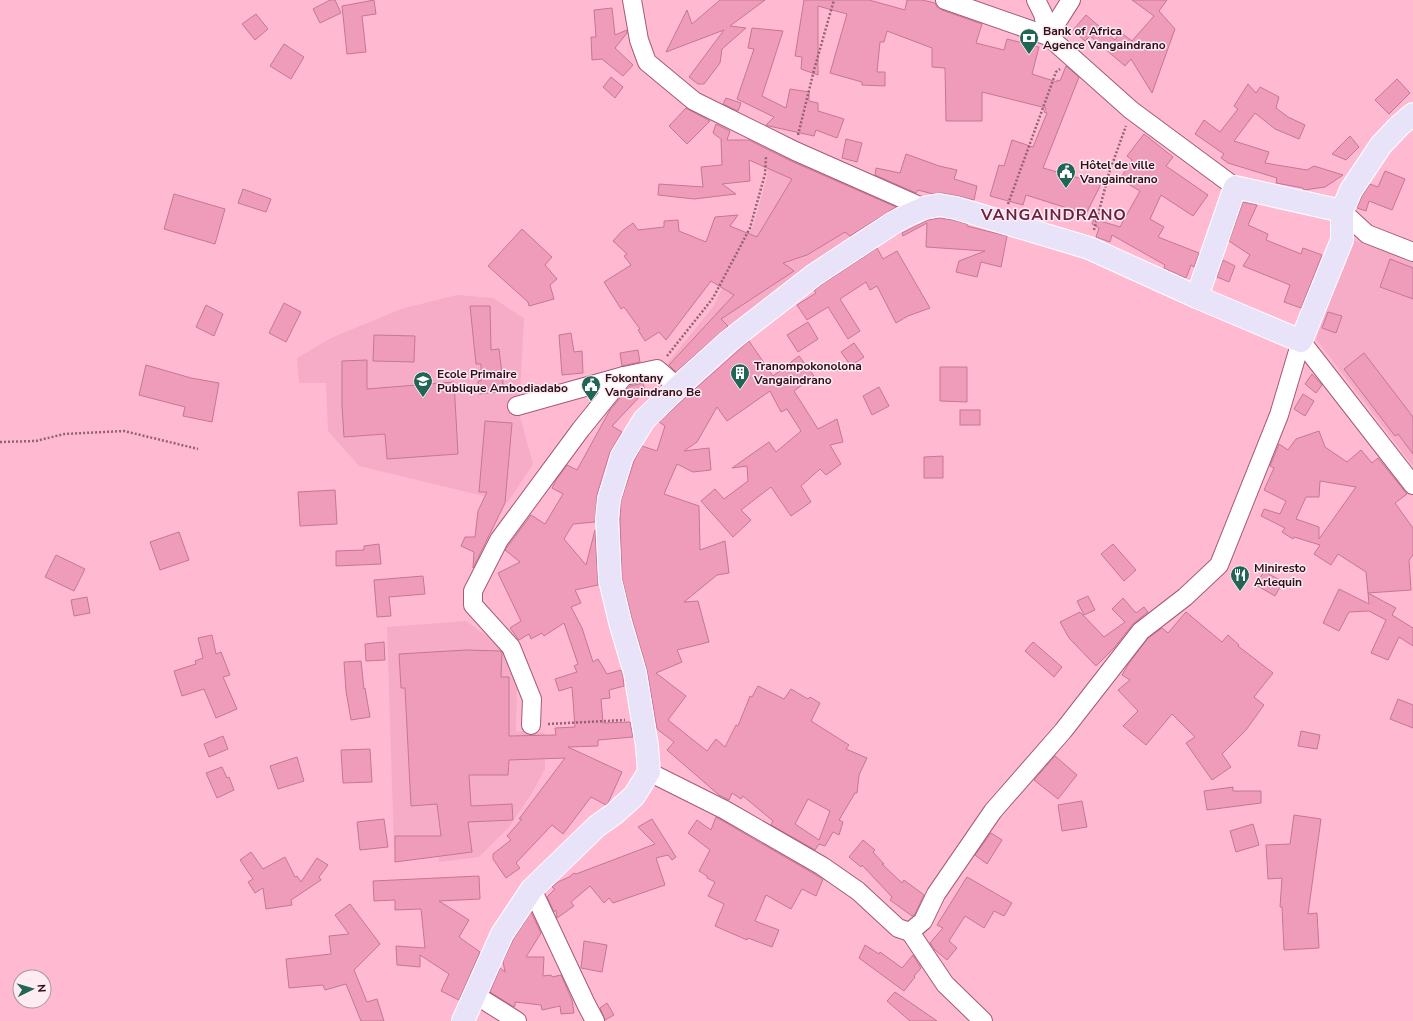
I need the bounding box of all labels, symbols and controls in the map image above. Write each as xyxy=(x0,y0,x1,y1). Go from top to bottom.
place label: Bank of Africa Agence Vangaindrano xyxy=(1043,23,1166,53)
bank icon: Bank of Africa Agence Vangaindrano xyxy=(1018,27,1040,55)
place label: Hôtel de ville Vangaindrano xyxy=(1079,157,1158,187)
public building icon: Hôtel de ville Vangaindrano xyxy=(1055,161,1077,189)
district label: VANGAINDRANO xyxy=(980,204,1127,226)
place label: Tranompokonolona Vangaindrano xyxy=(753,358,862,388)
building icon: Tranompokonolona Vangaindrano xyxy=(729,362,751,390)
place label: Ecole Primaire Publique Ambodiadabo xyxy=(437,366,568,396)
school or university icon: Ecole Primaire Publique Ambodiadabo xyxy=(412,370,434,398)
place label: Fokontany Vangaindrano Be xyxy=(604,370,701,400)
public building icon: Fokontany Vangaindrano Be xyxy=(580,374,602,402)
place label: Miniresto Arlequin xyxy=(1254,560,1306,590)
restaurant icon: Miniresto Arlequin xyxy=(1229,564,1251,592)
north arrow xyxy=(12,969,52,1009)
text: N xyxy=(34,983,49,993)

